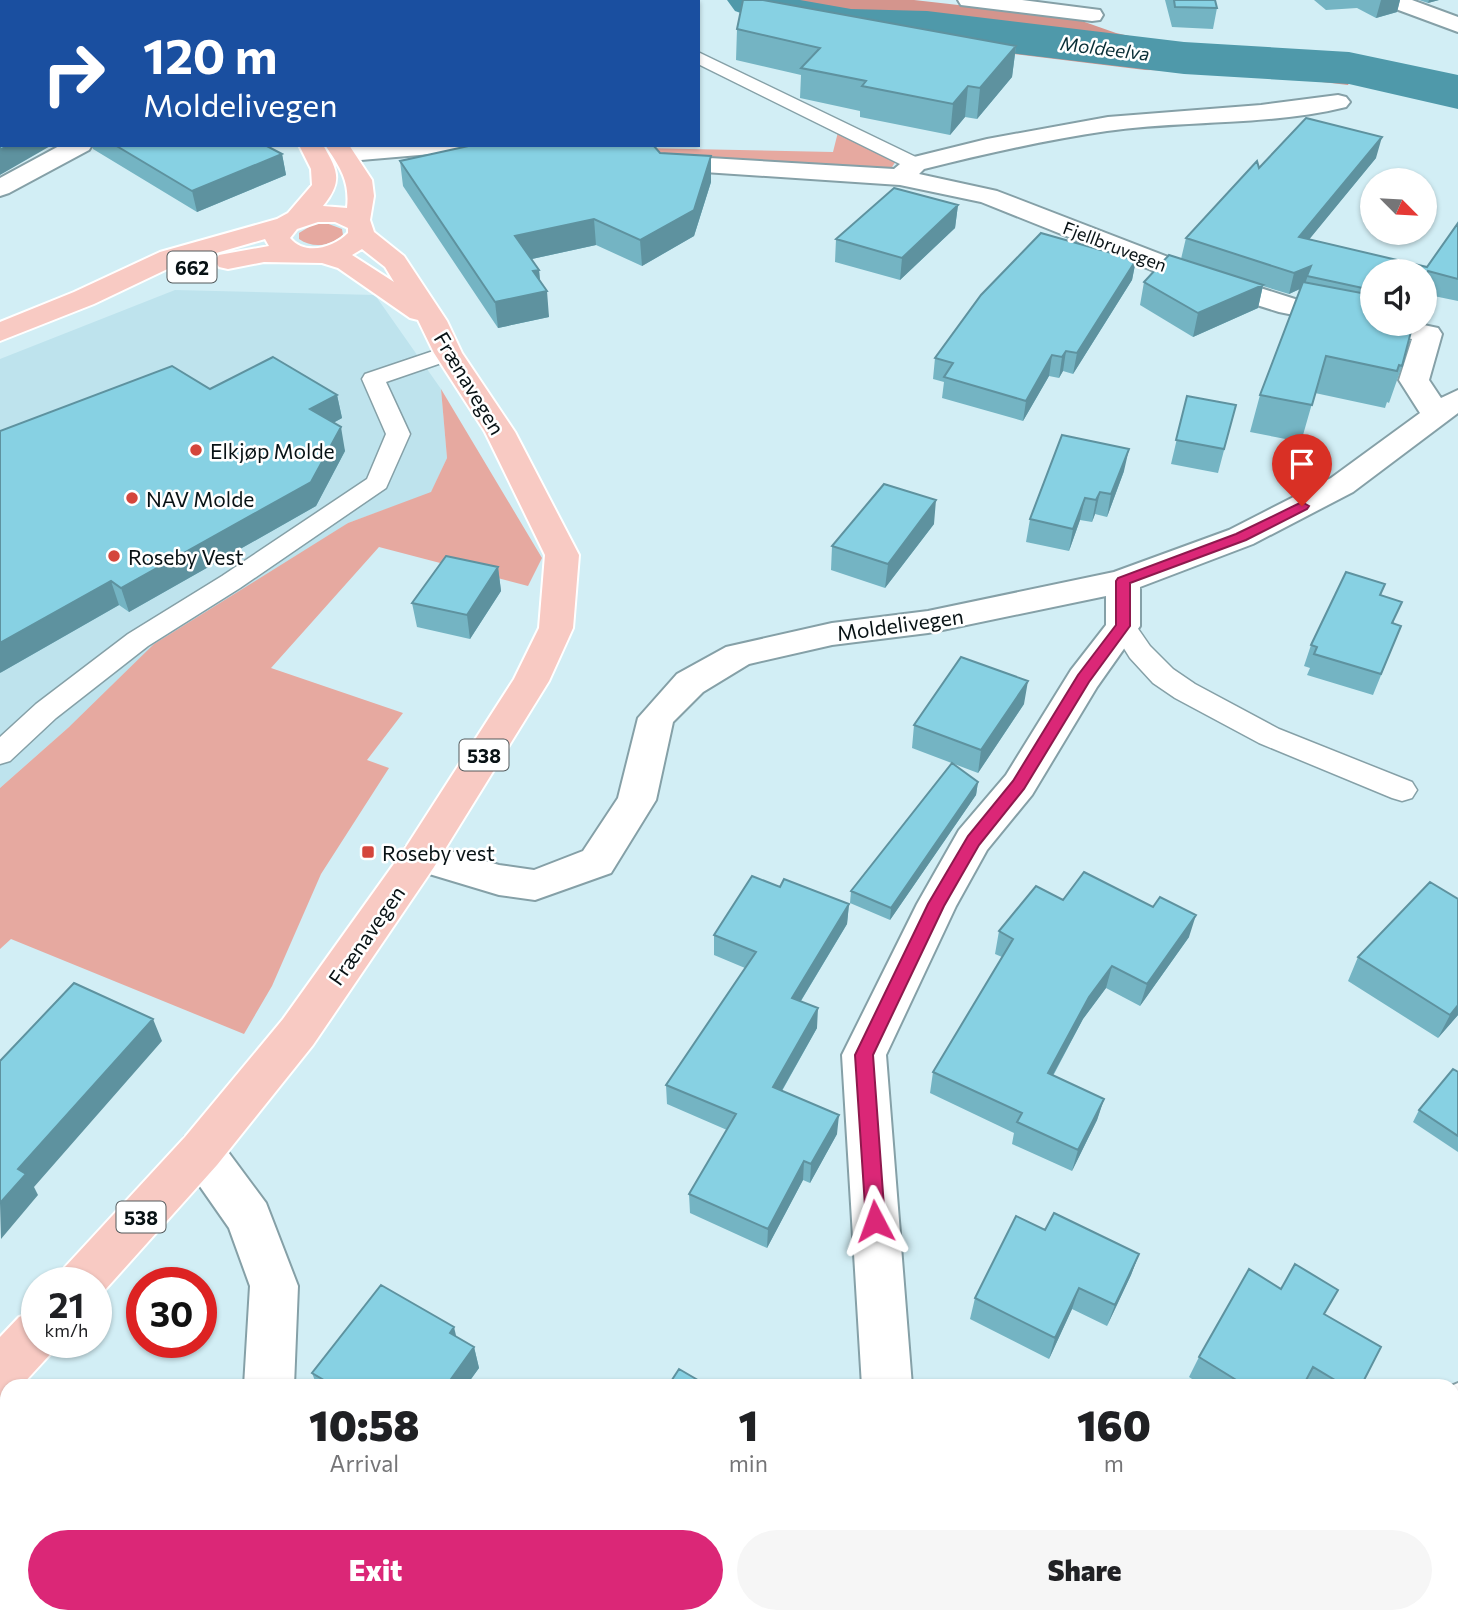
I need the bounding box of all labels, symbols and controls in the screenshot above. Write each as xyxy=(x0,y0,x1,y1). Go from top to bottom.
text: 120 m xyxy=(143,24,277,84)
icon: right xyxy=(28,28,119,119)
water label: Moldeelva xyxy=(1059,31,1151,65)
text: Moldelivegen xyxy=(143,84,337,124)
north arrow xyxy=(1360,168,1437,245)
map controls xyxy=(1360,168,1437,336)
street label: Fjellbruvegen xyxy=(1060,216,1170,276)
road number: 662 xyxy=(168,252,216,282)
button: sound xyxy=(1360,259,1437,336)
street label: Frænavegen xyxy=(430,327,510,439)
pin xyxy=(1272,434,1332,506)
place label: Elkjøp Molde xyxy=(210,438,335,463)
marker: Elkjøp Molde xyxy=(188,442,204,458)
icon: arrive xyxy=(1283,445,1321,483)
place label: NAV Molde xyxy=(146,486,254,511)
marker: NAV Molde xyxy=(124,490,140,506)
place label: Roseby Vest xyxy=(128,544,244,569)
marker: Roseby Vest xyxy=(106,548,122,564)
street label: Moldelivegen xyxy=(835,603,965,645)
road number: 538 xyxy=(460,740,508,770)
place label: Roseby vest xyxy=(382,840,495,865)
marker: Roseby vest xyxy=(360,844,376,860)
street label: Frænavegen xyxy=(323,880,409,990)
position arrow xyxy=(838,1184,912,1258)
road number: 538 xyxy=(116,1202,166,1232)
speed limit sign: 30 xyxy=(126,1267,217,1358)
text: 21 xyxy=(49,1282,84,1325)
text: km/h xyxy=(45,1319,88,1341)
text: 10:58 xyxy=(309,1398,420,1450)
text: 1 xyxy=(738,1398,758,1450)
text: 160 xyxy=(1077,1398,1151,1450)
text: Arrival xyxy=(330,1449,399,1477)
text: min xyxy=(729,1449,768,1477)
text: m xyxy=(1104,1449,1124,1477)
button: Exit xyxy=(28,1530,723,1610)
button: Share xyxy=(737,1530,1432,1610)

